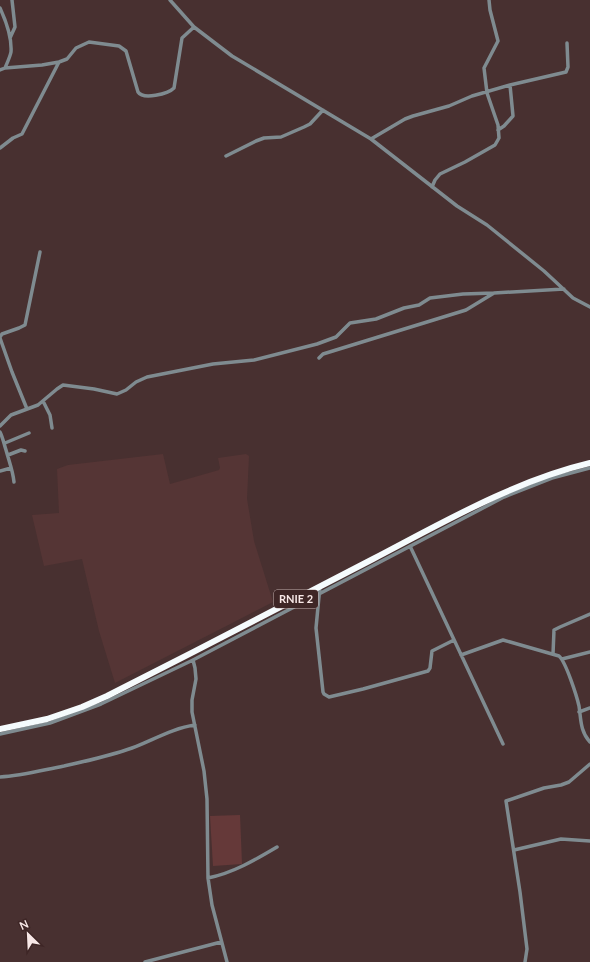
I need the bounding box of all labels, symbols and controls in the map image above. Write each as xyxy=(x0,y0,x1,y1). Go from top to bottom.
road number: RNIE 2 xyxy=(274,590,318,608)
north arrow xyxy=(8,914,48,954)
text: N xyxy=(17,917,30,932)

